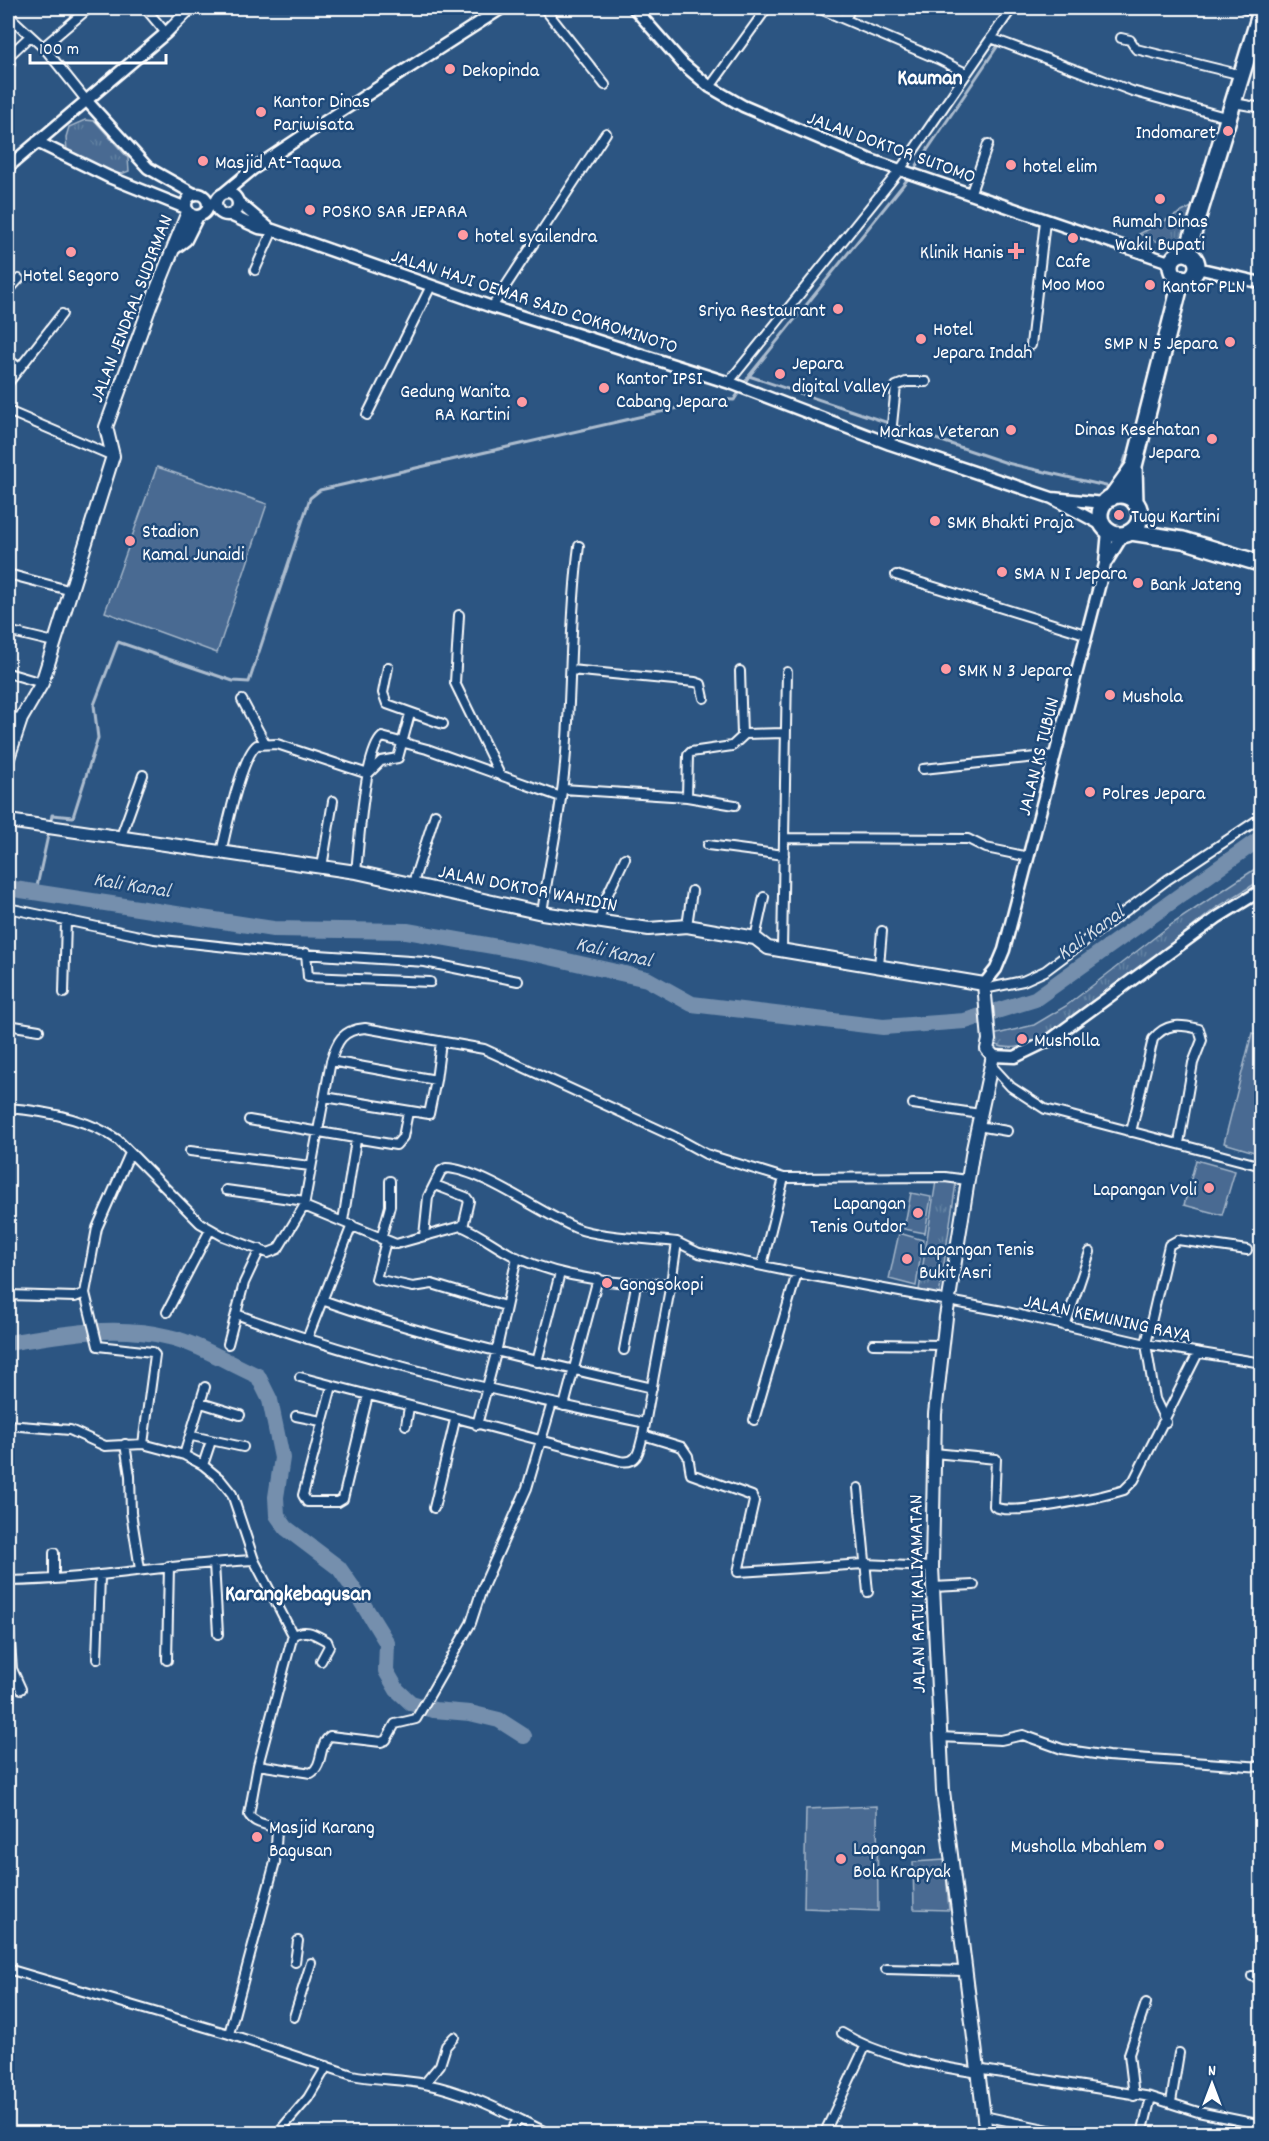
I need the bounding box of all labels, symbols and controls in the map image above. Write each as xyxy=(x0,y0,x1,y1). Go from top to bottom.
scale bar xyxy=(30,27,166,65)
text: 100 m xyxy=(39,38,79,63)
place label: Dekopinda xyxy=(462,58,540,86)
marker: Dekopinda xyxy=(443,62,457,76)
district label: Kauman xyxy=(897,64,963,95)
place label: Kantor Dinas Pariwisata xyxy=(273,89,370,140)
marker: Kantor Dinas Pariwisata xyxy=(254,105,268,119)
street label: JALAN DOKTOR SUTOMO xyxy=(803,105,979,192)
place label: Indomaret xyxy=(1136,120,1216,148)
marker: Indomaret xyxy=(1221,124,1235,138)
place label: Masjid At-Taqwa xyxy=(215,150,342,178)
marker: Masjid At-Taqwa xyxy=(196,154,210,168)
place label: hotel elim xyxy=(1023,154,1098,182)
marker: hotel elim xyxy=(1004,158,1018,172)
marker: Rumah Dinas Wakil Bupati xyxy=(1153,192,1167,206)
place label: POSKO SAR JEPARA xyxy=(322,199,468,227)
marker: POSKO SAR JEPARA xyxy=(303,203,317,217)
place label: Rumah Dinas Wakil Bupati xyxy=(1112,209,1208,260)
street label: JALAN JENDRAL SUDIRMAN xyxy=(84,211,182,407)
place label: hotel syailendra xyxy=(475,224,598,252)
marker: hotel syailendra xyxy=(456,228,470,242)
marker: Cafe Moo Moo xyxy=(1066,231,1080,245)
place label: Klinik Hanis xyxy=(920,240,1004,268)
street label: JALAN HAJI OEMAR SAID COKROMINOTO xyxy=(387,243,681,363)
marker: Klinik Hanis xyxy=(1009,244,1023,258)
marker: Hotel Segoro xyxy=(64,245,78,259)
place label: Cafe Moo Moo xyxy=(1041,249,1105,300)
place label: Hotel Segoro xyxy=(23,263,119,291)
place label: Kantor PLN xyxy=(1162,274,1245,302)
marker: Kantor PLN xyxy=(1143,278,1157,292)
place label: Sriya Restaurant xyxy=(698,298,826,326)
marker: Sriya Restaurant xyxy=(831,302,845,316)
place label: Hotel Jepara Indah xyxy=(933,317,1032,368)
place label: SMP N 5 Jepara xyxy=(1104,331,1219,359)
marker: Hotel Jepara Indah xyxy=(914,332,928,346)
marker: SMP N 5 Jepara xyxy=(1223,335,1237,349)
place label: Jepara digital Valley xyxy=(792,351,890,402)
place label: Kantor IPSI Cabang Jepara xyxy=(616,366,728,417)
marker: Jepara digital Valley xyxy=(773,367,787,381)
place label: Gedung Wanita RA Kartini xyxy=(400,379,511,430)
marker: Kantor IPSI Cabang Jepara xyxy=(597,381,611,395)
marker: Gedung Wanita RA Kartini xyxy=(515,395,529,409)
place label: Dinas Kesehatan Jepara xyxy=(1075,417,1201,468)
place label: Markas Veteran xyxy=(879,419,999,447)
marker: Markas Veteran xyxy=(1004,423,1018,437)
marker: Dinas Kesehatan Jepara xyxy=(1205,432,1219,446)
place label: Tugu Kartini xyxy=(1131,504,1220,532)
marker: Tugu Kartini xyxy=(1112,508,1126,522)
place label: SMK Bhakti Praja xyxy=(947,510,1074,538)
marker: SMK Bhakti Praja xyxy=(928,514,942,528)
place label: Stadion Kamal Junaidi xyxy=(142,519,245,570)
marker: Stadion Kamal Junaidi xyxy=(123,534,137,548)
place label: SMA N I Jepara xyxy=(1014,561,1127,589)
marker: SMA N I Jepara xyxy=(995,565,1009,579)
place label: Bank Jateng xyxy=(1150,572,1242,600)
marker: Bank Jateng xyxy=(1131,576,1145,590)
place label: SMK N 3 Jepara xyxy=(958,658,1072,686)
marker: SMK N 3 Jepara xyxy=(939,662,953,676)
place label: Mushola xyxy=(1122,684,1184,712)
marker: Mushola xyxy=(1103,688,1117,702)
street label: JALAN KS TUBUN xyxy=(1012,695,1068,819)
place label: Polres Jepara xyxy=(1102,781,1206,809)
marker: Polres Jepara xyxy=(1083,785,1097,799)
street label: JALAN DOKTOR WAHIDIN xyxy=(436,859,619,921)
water label: Kali Kanal xyxy=(91,866,174,908)
water label: Kali Kanal xyxy=(1052,898,1133,969)
water label: Kali Kanal xyxy=(572,931,656,978)
place label: Musholla xyxy=(1034,1028,1100,1056)
marker: Musholla xyxy=(1015,1032,1029,1046)
place label: Lapangan Voli xyxy=(1093,1177,1197,1205)
marker: Lapangan Voli xyxy=(1202,1181,1216,1195)
place label: Lapangan Tenis Outdor xyxy=(810,1191,907,1242)
marker: Lapangan Tenis Outdor xyxy=(911,1206,925,1220)
place label: Lapangan Tenis Bukit Asri xyxy=(919,1237,1034,1288)
marker: Lapangan Tenis Bukit Asri xyxy=(900,1252,914,1266)
place label: Gongsokopi xyxy=(619,1272,704,1300)
marker: Gongsokopi xyxy=(600,1276,614,1290)
street label: JALAN KEMUNING RAYA xyxy=(1021,1288,1194,1351)
street label: JALAN RATU KALIYAMATAN xyxy=(903,1494,935,1694)
district label: Karangkebagusan xyxy=(225,1580,371,1611)
place label: Masjid Karang Bagusan xyxy=(269,1815,375,1866)
marker: Masjid Karang Bagusan xyxy=(250,1830,264,1844)
place label: Musholla Mbahlem xyxy=(1010,1834,1147,1862)
place label: Lapangan Bola Krapyak xyxy=(853,1836,951,1887)
marker: Musholla Mbahlem xyxy=(1152,1838,1166,1852)
marker: Lapangan Bola Krapyak xyxy=(834,1852,848,1866)
north arrow xyxy=(1182,2054,1242,2114)
text: N xyxy=(1208,2060,1216,2083)

